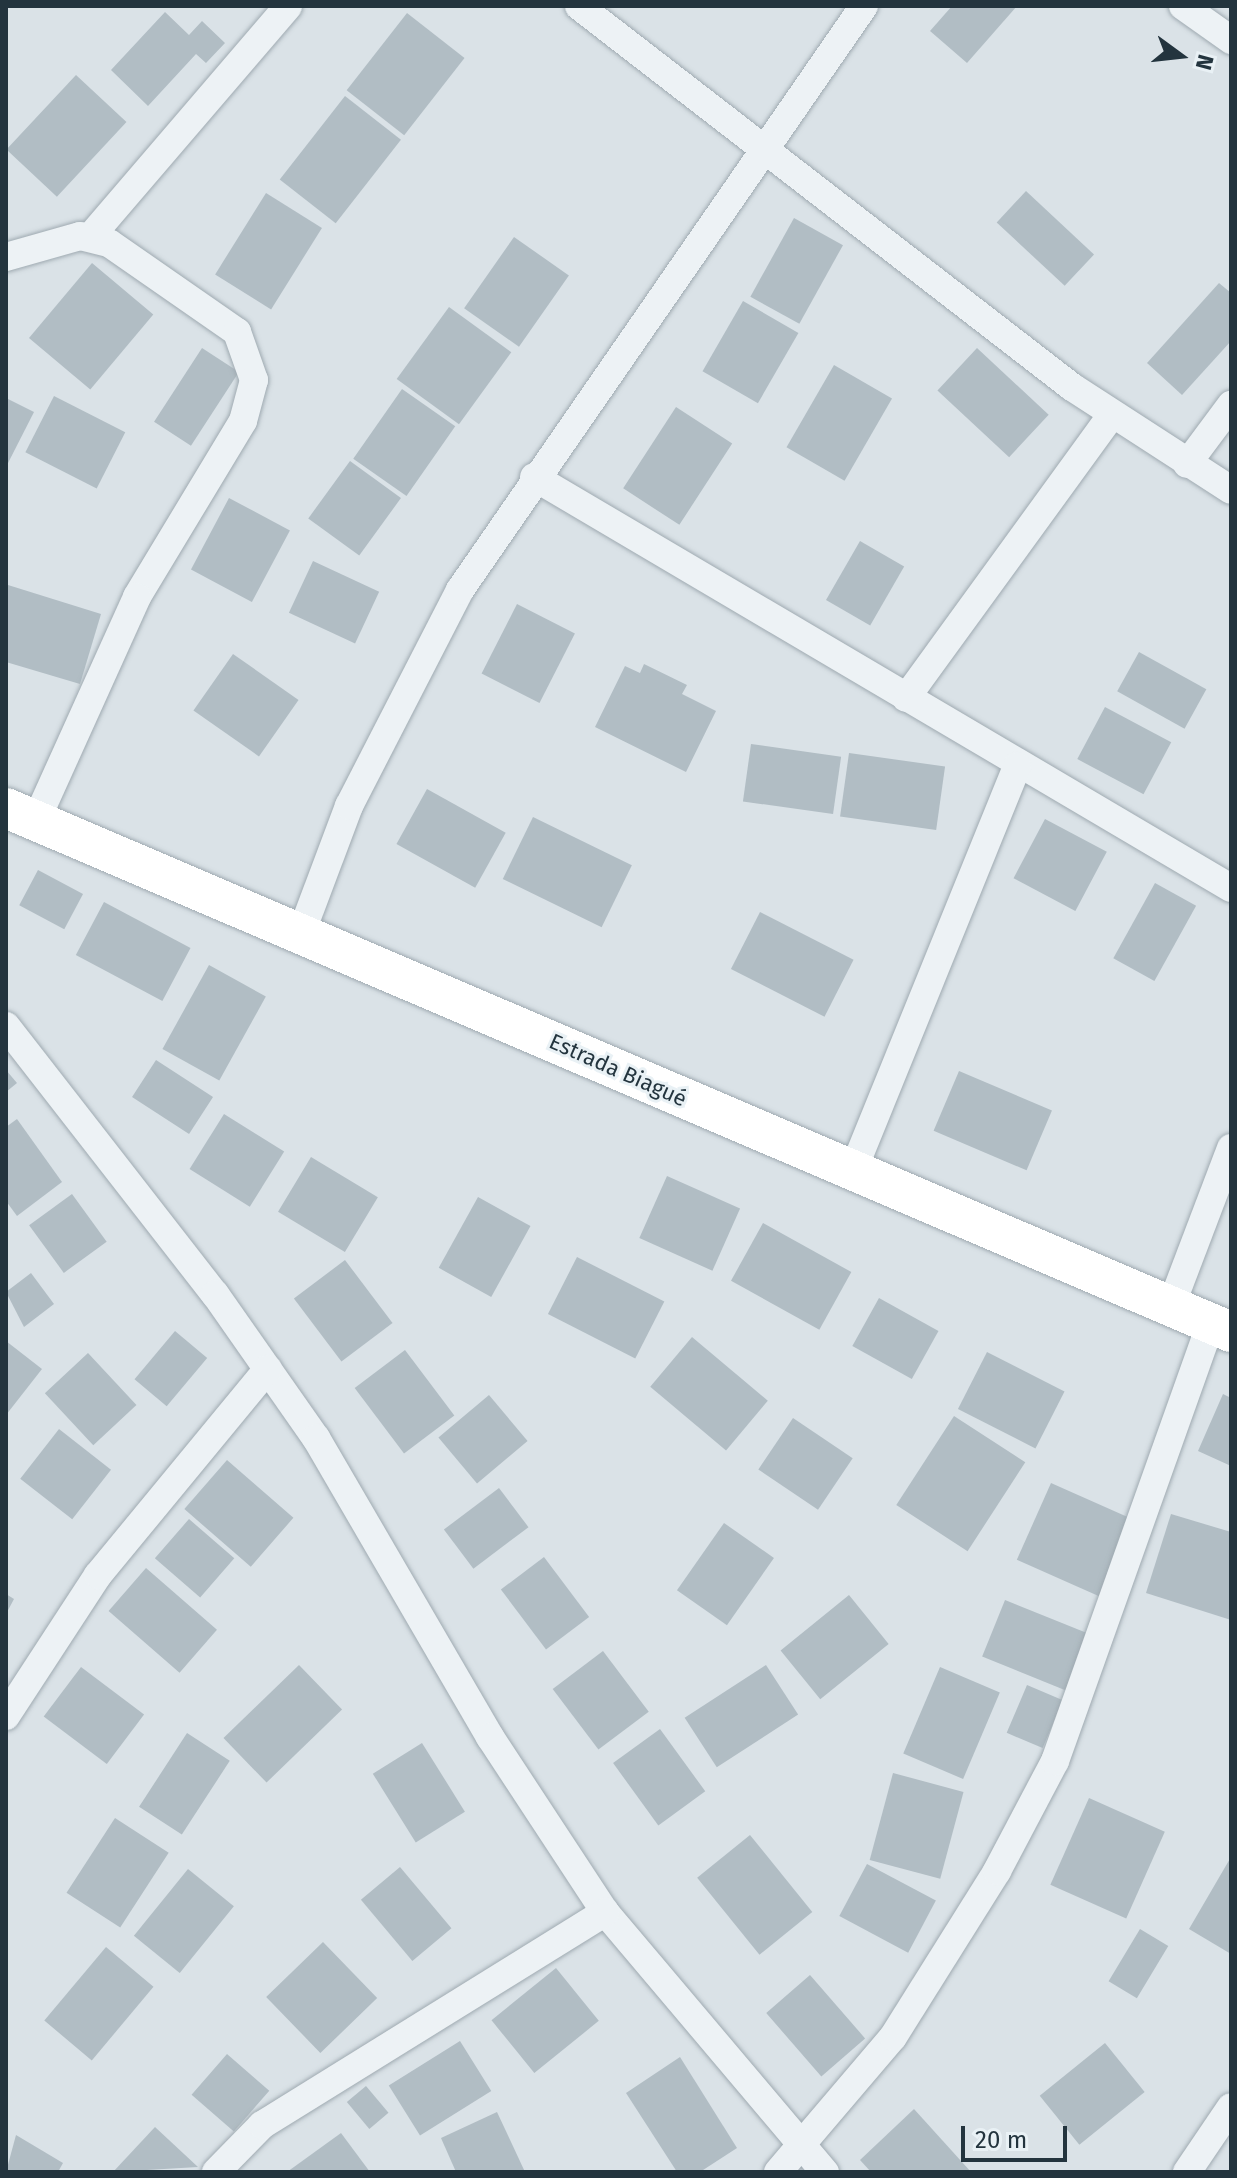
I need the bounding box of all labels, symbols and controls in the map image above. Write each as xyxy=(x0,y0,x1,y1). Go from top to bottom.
north arrow xyxy=(1141,16,1221,96)
text: N xyxy=(1190,52,1220,73)
street label: Estrada Biagué xyxy=(545,1028,691,1112)
scale bar xyxy=(965,2110,1071,2160)
text: 20 m xyxy=(975,2126,1027,2154)

